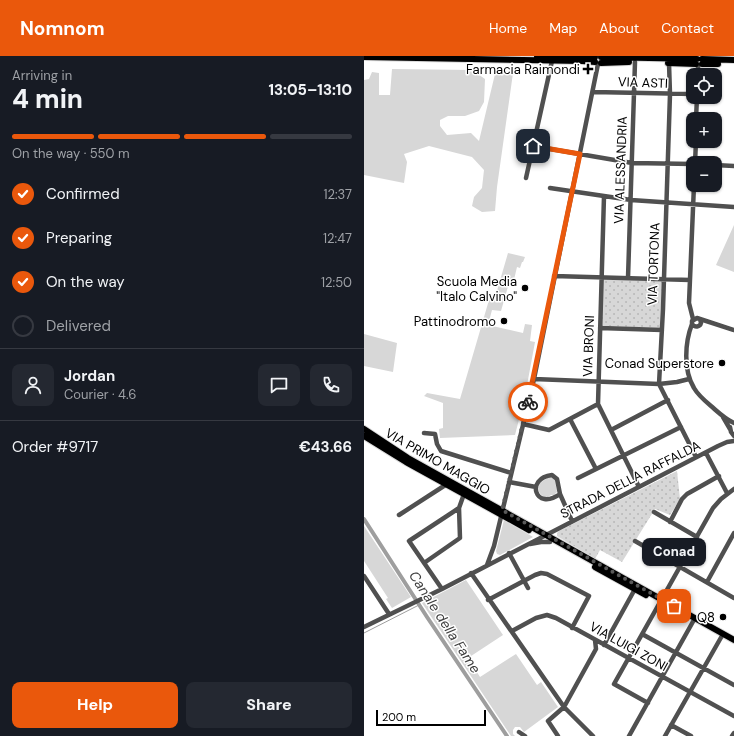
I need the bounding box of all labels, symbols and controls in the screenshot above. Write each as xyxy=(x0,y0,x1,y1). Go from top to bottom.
text: Nomnom xyxy=(20,16,105,41)
text: Home xyxy=(489,19,527,37)
text: Map xyxy=(549,19,577,37)
text: About xyxy=(599,19,639,37)
text: Contact xyxy=(661,19,714,37)
place label: Farmacia Raimondi xyxy=(466,61,580,78)
marker: Farmacia Raimondi xyxy=(583,64,593,74)
text: Arriving in xyxy=(12,67,72,84)
map controls xyxy=(686,68,722,192)
button: locate xyxy=(686,68,722,104)
street label: VIA ASTI xyxy=(618,73,668,92)
text: 13:05–13:10 xyxy=(268,80,352,100)
text: 4 min xyxy=(12,82,83,116)
button: + xyxy=(686,112,722,148)
street label: VIA ALESSANDRIA xyxy=(610,116,631,224)
pin xyxy=(516,129,550,163)
icon: home xyxy=(522,135,544,157)
text: On the way · 550 m xyxy=(12,145,129,162)
button: − xyxy=(686,156,722,192)
icon: check xyxy=(12,183,34,205)
text: Confirmed xyxy=(46,184,120,204)
text: 12:37 xyxy=(323,186,352,203)
street label: VIA TORTONA xyxy=(644,222,663,306)
icon: check xyxy=(12,227,34,249)
text: Preparing xyxy=(46,228,112,248)
text: 12:47 xyxy=(323,230,352,247)
icon: check xyxy=(12,271,34,293)
text: On the way xyxy=(46,272,125,292)
place label: Scuola Media "Italo Calvino" xyxy=(436,273,517,305)
text: 12:50 xyxy=(321,274,352,291)
marker: Scuola Media "Italo Calvino" xyxy=(520,283,530,293)
place label: Pattinodromo xyxy=(414,313,496,330)
street label: VIA BRONI xyxy=(579,315,598,377)
text: Delivered xyxy=(46,316,111,336)
marker: Pattinodromo xyxy=(499,316,509,326)
place label: Conad Superstore xyxy=(605,355,714,372)
marker: Conad Superstore xyxy=(717,358,727,368)
button: person xyxy=(12,364,54,406)
button: chat xyxy=(258,364,300,406)
button: phone xyxy=(310,364,352,406)
text: Jordan xyxy=(64,366,115,386)
courier xyxy=(508,382,548,422)
text: Courier · 4.6 xyxy=(64,386,136,403)
icon: bike xyxy=(517,391,539,413)
street label: VIA PRIMO MAGGIO xyxy=(382,424,493,498)
street label: STRADA DELLA RAFFALDA xyxy=(557,436,704,522)
text: Order #9717 xyxy=(12,437,98,457)
text: €43.66 xyxy=(299,437,352,457)
callout: Conad xyxy=(642,538,706,566)
text: Conad xyxy=(653,543,695,560)
water label: Canale della Fame xyxy=(405,567,485,677)
pin xyxy=(657,589,691,623)
icon: bag xyxy=(663,595,685,617)
place label: Q8 xyxy=(697,609,715,626)
marker: Q8 xyxy=(718,612,728,622)
street label: VIA LUIGI ZONI xyxy=(587,618,671,675)
button: Help xyxy=(12,682,178,728)
button: Share xyxy=(186,682,352,728)
scale bar xyxy=(376,708,486,727)
text: 200 m xyxy=(382,710,416,724)

